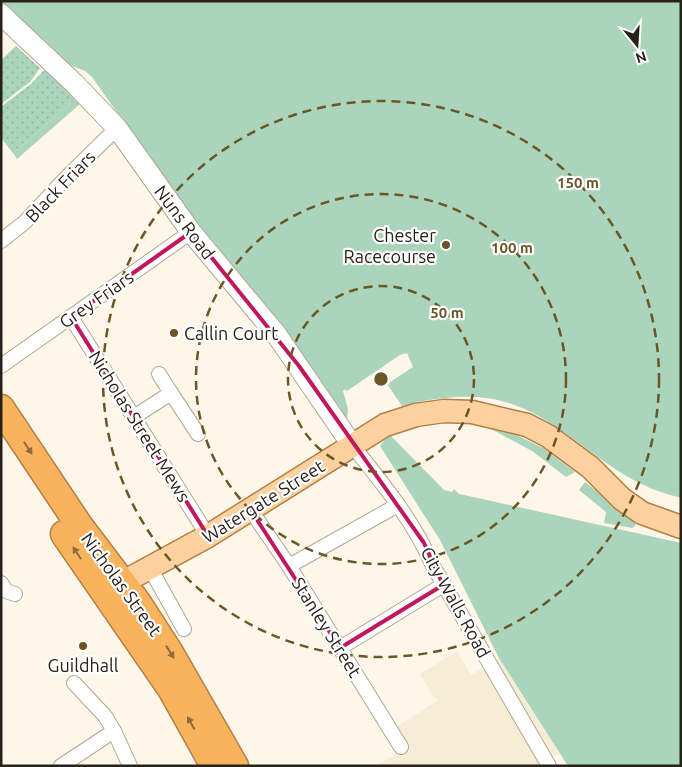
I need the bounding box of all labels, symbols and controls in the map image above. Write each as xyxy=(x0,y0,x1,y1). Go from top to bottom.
north arrow xyxy=(612,20,662,70)
text: N xyxy=(634,48,648,67)
street label: Black Friars xyxy=(21,146,99,226)
text: 150 m xyxy=(557,174,599,191)
street label: Nuns Road xyxy=(151,181,219,263)
place label: Chester Racecourse xyxy=(344,225,436,266)
marker: Chester Racecourse xyxy=(440,239,452,251)
text: 100 m xyxy=(491,239,533,256)
street label: Grey Friars xyxy=(55,266,137,332)
text: 50 m xyxy=(430,304,464,321)
place label: Callin Court xyxy=(184,323,278,343)
marker: Callin Court xyxy=(168,327,180,339)
street label: Nicholas Street Mews xyxy=(85,347,195,505)
centre of rings xyxy=(372,370,390,388)
one-way arrow xyxy=(23,442,32,455)
street label: Watergate Street xyxy=(198,455,328,547)
street label: Nicholas Street xyxy=(78,529,166,639)
street label: City Walls Road xyxy=(417,543,495,661)
one-way arrow xyxy=(72,546,82,559)
street label: Stanley Street xyxy=(288,573,366,681)
marker: Guildhall xyxy=(77,640,89,652)
one-way arrow xyxy=(165,646,174,659)
place label: Guildhall xyxy=(48,655,119,675)
one-way arrow xyxy=(186,716,195,730)

